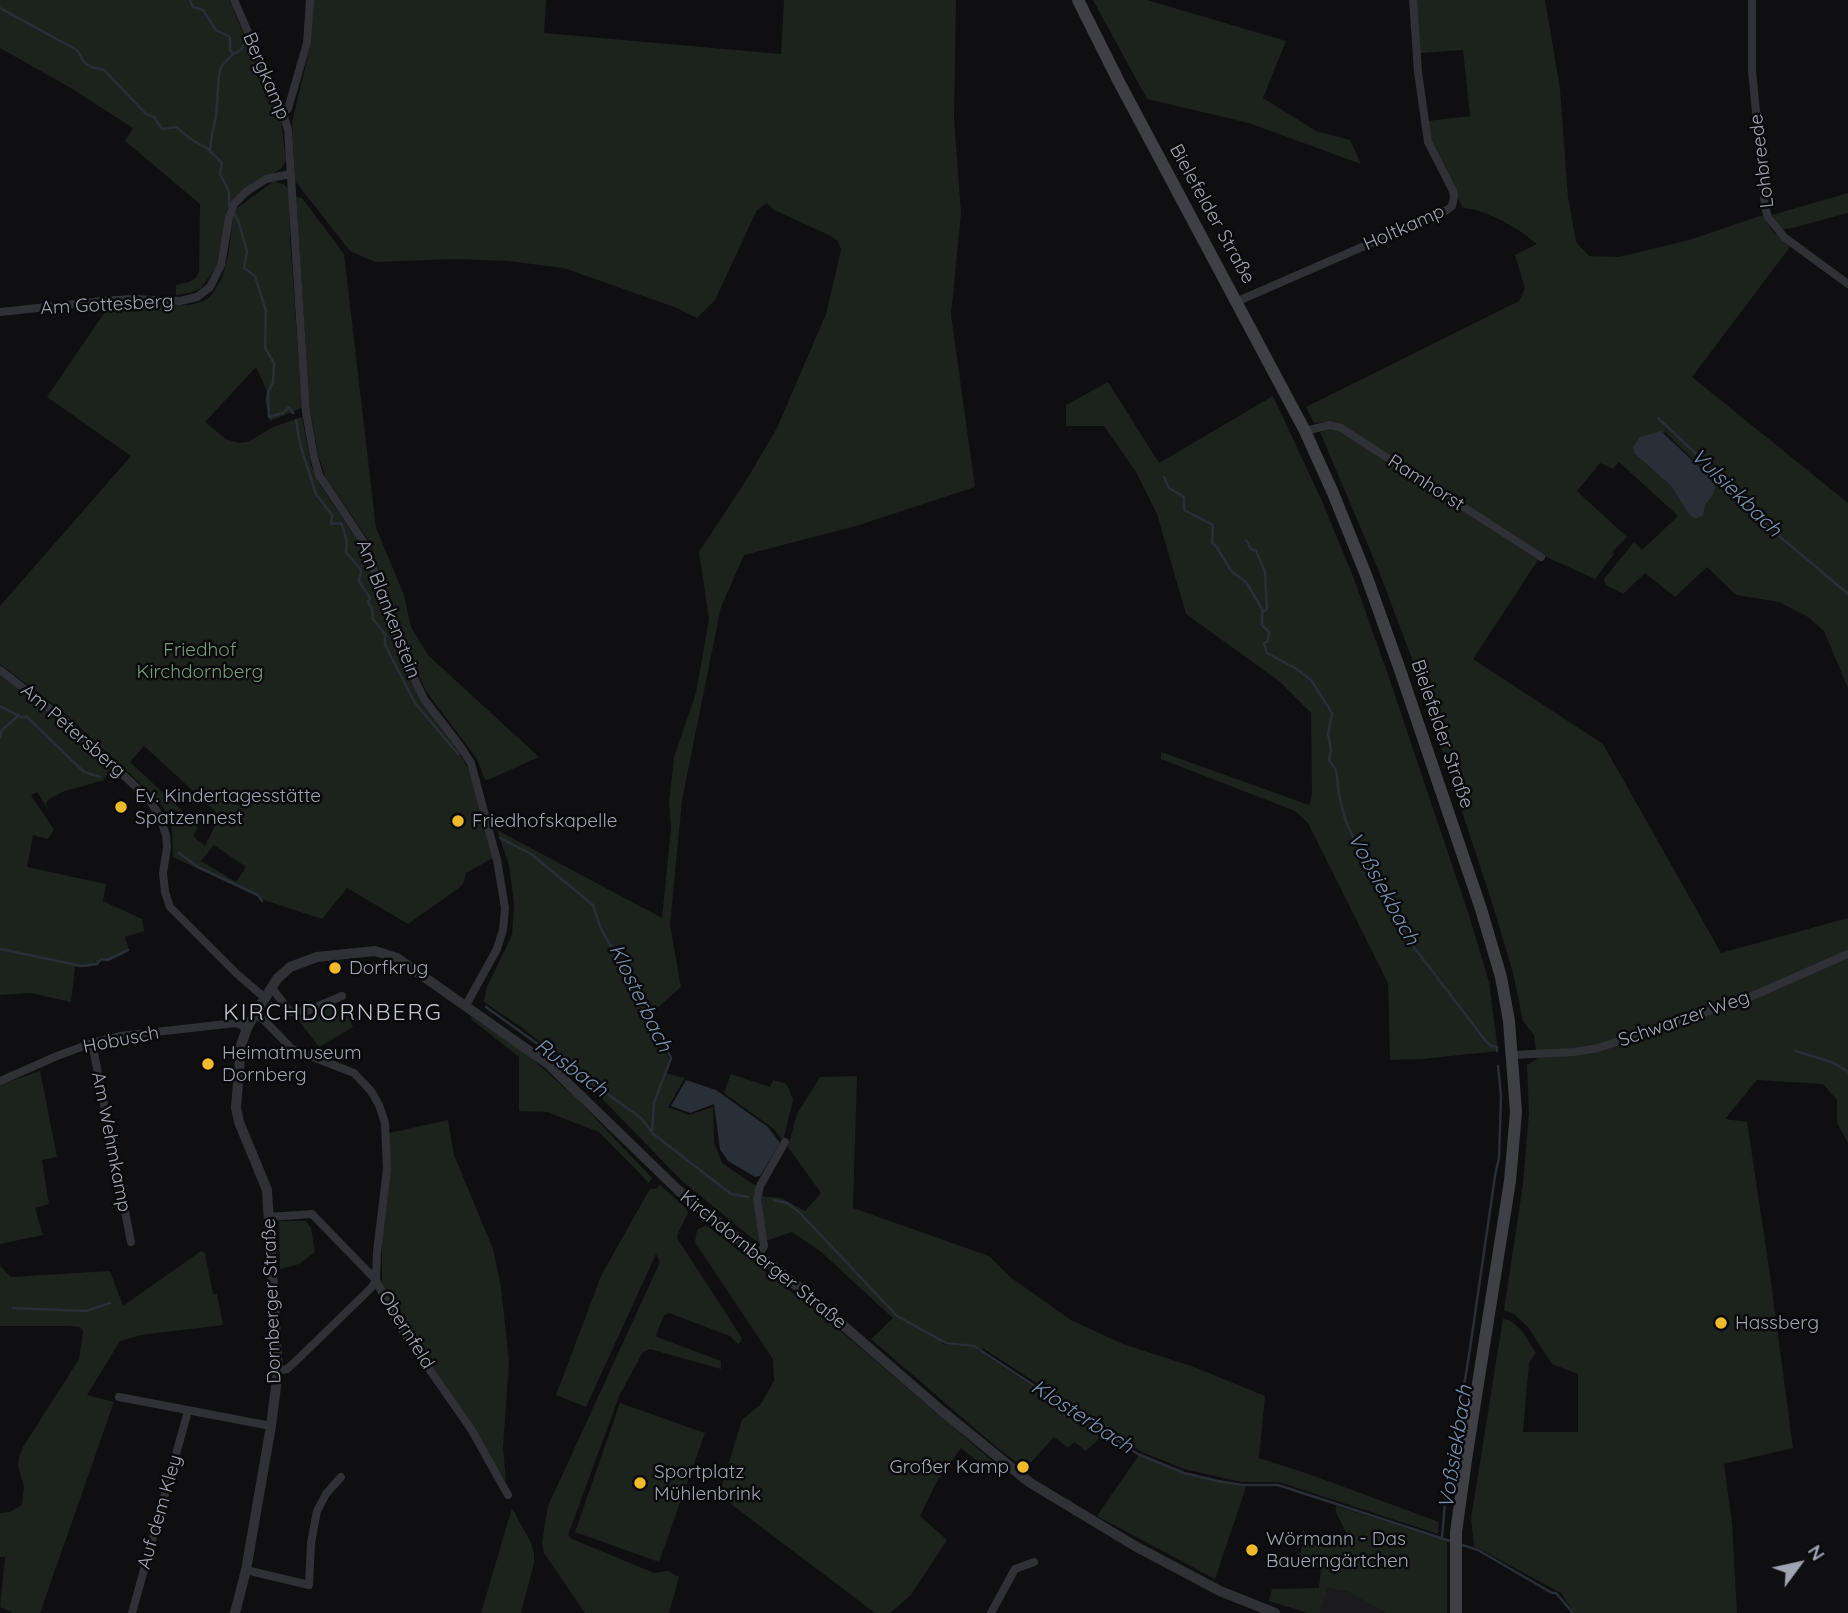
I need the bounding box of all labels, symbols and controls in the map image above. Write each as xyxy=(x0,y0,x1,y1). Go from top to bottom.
street label: Bergkamp xyxy=(237,29,295,123)
street label: Lohbreede xyxy=(1745,113,1779,209)
street label: Bielefelder Straße xyxy=(1164,140,1260,288)
street label: Holtkamp xyxy=(1360,200,1448,256)
street label: Am Gottesberg xyxy=(40,290,174,320)
water label: Vulsiekbach xyxy=(1685,444,1787,542)
street label: Ramhorst xyxy=(1383,450,1469,516)
street label: Am Blankenstein xyxy=(351,537,425,681)
park label: Friedhof Kirchdornberg xyxy=(137,639,263,683)
street label: Bielefelder Straße xyxy=(1406,657,1478,811)
street label: Am Petersberg xyxy=(16,679,130,783)
place label: Ev. Kindertagesstätte Spatzennest xyxy=(135,785,321,829)
marker: Ev. Kindertagesstätte Spatzennest xyxy=(113,799,129,815)
place label: Friedhofskapelle xyxy=(472,810,617,832)
marker: Friedhofskapelle xyxy=(450,813,466,829)
water label: Voßsiekbach xyxy=(1342,828,1424,950)
water label: Klosterbach xyxy=(603,940,677,1056)
place label: Dorfkrug xyxy=(349,957,428,979)
marker: Dorfkrug xyxy=(327,960,343,976)
street label: Schwarzer Weg xyxy=(1615,986,1753,1052)
district label: KIRCHDORNBERG xyxy=(225,999,441,1027)
street label: Hobusch xyxy=(81,1021,161,1059)
water label: Rusbach xyxy=(530,1033,612,1103)
place label: Heimatmuseum Dornberg xyxy=(222,1042,362,1086)
marker: Heimatmuseum Dornberg xyxy=(200,1056,216,1072)
street label: Am Wehmkamp xyxy=(86,1070,136,1214)
street label: Kirchdornberger Straße xyxy=(675,1186,851,1334)
street label: Dornberger Straße xyxy=(258,1218,286,1384)
street label: Obernfeld xyxy=(373,1287,439,1373)
place label: Hassberg xyxy=(1735,1312,1819,1334)
marker: Hassberg xyxy=(1713,1315,1729,1331)
water label: Klosterbach xyxy=(1026,1375,1138,1459)
water label: Voßsiekbach xyxy=(1434,1384,1478,1510)
street label: Auf dem Kley xyxy=(133,1452,187,1572)
place label: Großer Kamp xyxy=(889,1456,1009,1478)
marker: Großer Kamp xyxy=(1015,1459,1031,1475)
place label: Sportplatz Mühlenbrink xyxy=(654,1461,761,1505)
marker: Sportplatz Mühlenbrink xyxy=(632,1475,648,1491)
place label: Wörmann - Das Bauerngärtchen xyxy=(1266,1528,1409,1572)
north arrow xyxy=(1764,1529,1834,1599)
text: N xyxy=(1803,1540,1830,1565)
marker: Wörmann - Das Bauerngärtchen xyxy=(1244,1542,1260,1558)

